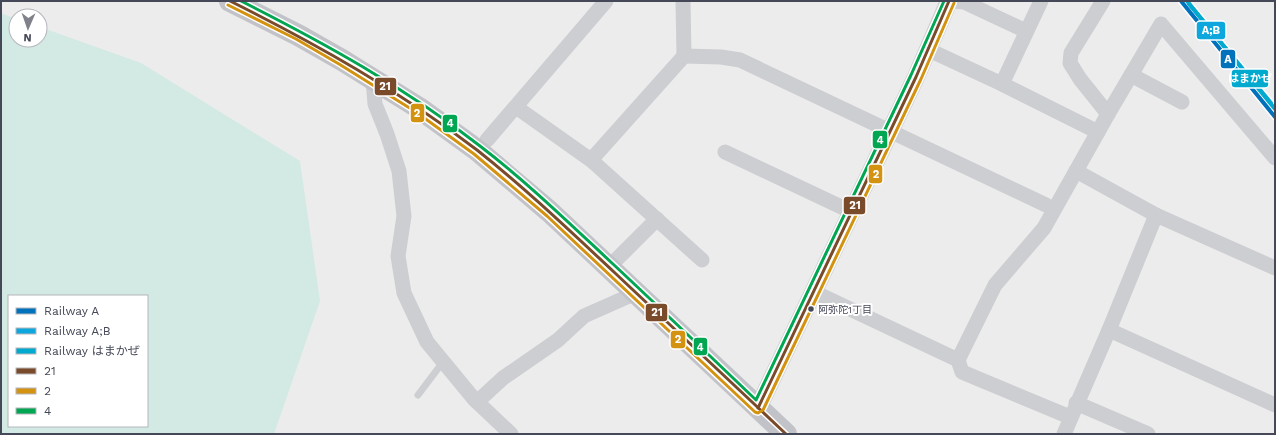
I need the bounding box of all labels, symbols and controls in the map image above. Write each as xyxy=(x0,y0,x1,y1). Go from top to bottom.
north arrow xyxy=(8,8,48,48)
line badge: A;B xyxy=(1196,21,1226,40)
text: A;B xyxy=(1202,24,1221,37)
text: N xyxy=(23,31,32,44)
line badge: A xyxy=(1220,49,1236,69)
text: A xyxy=(1224,53,1232,66)
line badge: はまかぜ xyxy=(1231,69,1269,88)
text: はまかぜ xyxy=(1228,72,1272,85)
line badge: 21 xyxy=(374,77,397,96)
text: 21 xyxy=(379,80,391,93)
line badge: 2 xyxy=(410,103,425,123)
text: 2 xyxy=(414,107,421,120)
line badge: 4 xyxy=(442,114,458,133)
text: 4 xyxy=(446,117,454,130)
line badge: 4 xyxy=(872,130,888,149)
text: 4 xyxy=(876,134,884,147)
line badge: 2 xyxy=(868,164,883,184)
text: 2 xyxy=(873,168,880,181)
line badge: 21 xyxy=(843,196,866,215)
text: 21 xyxy=(849,199,861,212)
legend xyxy=(8,295,148,427)
line badge: 21 xyxy=(645,303,668,322)
text: Railway A xyxy=(44,304,99,318)
marker: 阿弥陀1丁目 xyxy=(806,304,816,314)
place label: 阿弥陀1丁目 xyxy=(818,304,872,315)
text: 21 xyxy=(651,306,663,319)
text: Railway A;B xyxy=(44,324,111,338)
line badge: 2 xyxy=(670,330,686,349)
text: 2 xyxy=(675,333,682,346)
line badge: 4 xyxy=(693,337,708,356)
text: 4 xyxy=(696,341,704,354)
text: Railway はまかぜ xyxy=(44,344,140,358)
text: 21 xyxy=(44,364,56,378)
text: 2 xyxy=(44,384,51,398)
text: 4 xyxy=(44,404,51,418)

